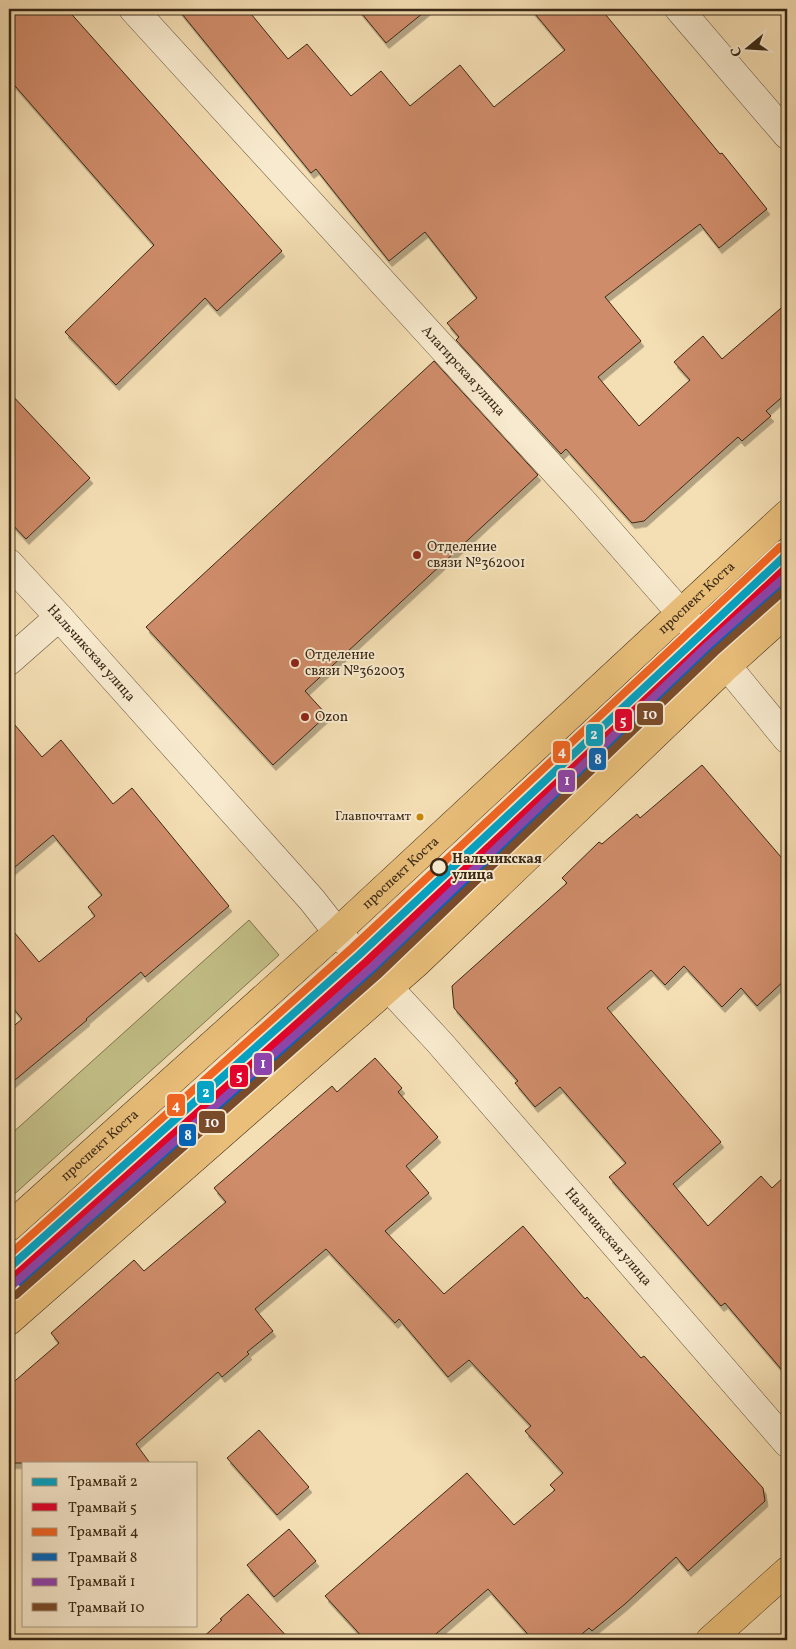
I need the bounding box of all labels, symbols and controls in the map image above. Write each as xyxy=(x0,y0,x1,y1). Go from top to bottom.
north arrow xyxy=(724,22,774,72)
text: С xyxy=(727,44,747,59)
street label: Алагирская улица xyxy=(417,321,510,420)
place label: Отделение связи №362001 xyxy=(427,538,525,573)
marker: Отделение связи №362001 xyxy=(411,549,423,561)
street label: проспект Коста xyxy=(654,557,739,638)
street label: Нальчикская улица xyxy=(43,600,140,706)
place label: Отделение связи №362003 xyxy=(305,646,405,681)
marker: Отделение связи №362003 xyxy=(289,657,301,669)
line badge: 10 xyxy=(636,702,664,726)
text: 10 xyxy=(643,706,657,725)
place label: Ozon xyxy=(315,708,348,727)
line badge: 5 xyxy=(614,708,633,732)
marker: Ozon xyxy=(299,711,311,723)
text: 5 xyxy=(620,712,627,731)
line badge: 2 xyxy=(585,723,604,747)
text: 2 xyxy=(590,726,598,745)
line badge: 4 xyxy=(552,740,571,764)
text: 4 xyxy=(558,743,567,762)
line badge: 8 xyxy=(588,747,607,771)
text: 8 xyxy=(594,751,602,770)
line badge: 1 xyxy=(557,769,576,793)
text: 1 xyxy=(564,772,570,791)
place label: Главпочтамт xyxy=(335,808,411,826)
marker: Главпочтамт xyxy=(415,812,425,822)
street label: проспект Коста xyxy=(358,832,443,913)
place label: Нальчикская улица xyxy=(452,850,542,885)
marker: Нальчикская улица xyxy=(430,858,448,876)
line badge: 1 xyxy=(253,1052,273,1076)
text: 1 xyxy=(260,1055,266,1074)
line badge: 5 xyxy=(229,1064,249,1088)
text: 5 xyxy=(236,1067,243,1086)
line badge: 2 xyxy=(196,1080,215,1104)
text: 2 xyxy=(202,1084,210,1103)
line badge: 4 xyxy=(166,1093,186,1117)
text: 4 xyxy=(172,1097,181,1116)
street label: проспект Коста xyxy=(57,1105,143,1185)
line badge: 10 xyxy=(198,1110,226,1134)
text: 10 xyxy=(205,1114,219,1133)
line badge: 8 xyxy=(178,1123,197,1147)
text: 8 xyxy=(184,1127,192,1146)
street label: Нальчикская улица xyxy=(560,1184,656,1290)
legend xyxy=(22,1462,198,1626)
text: Трамвай 2 xyxy=(68,1472,138,1493)
text: Трамвай 5 xyxy=(68,1498,137,1519)
text: Трамвай 4 xyxy=(68,1522,139,1543)
text: Трамвай 8 xyxy=(68,1548,137,1569)
text: Трамвай 1 xyxy=(68,1572,136,1593)
text: Трамвай 10 xyxy=(68,1598,145,1619)

